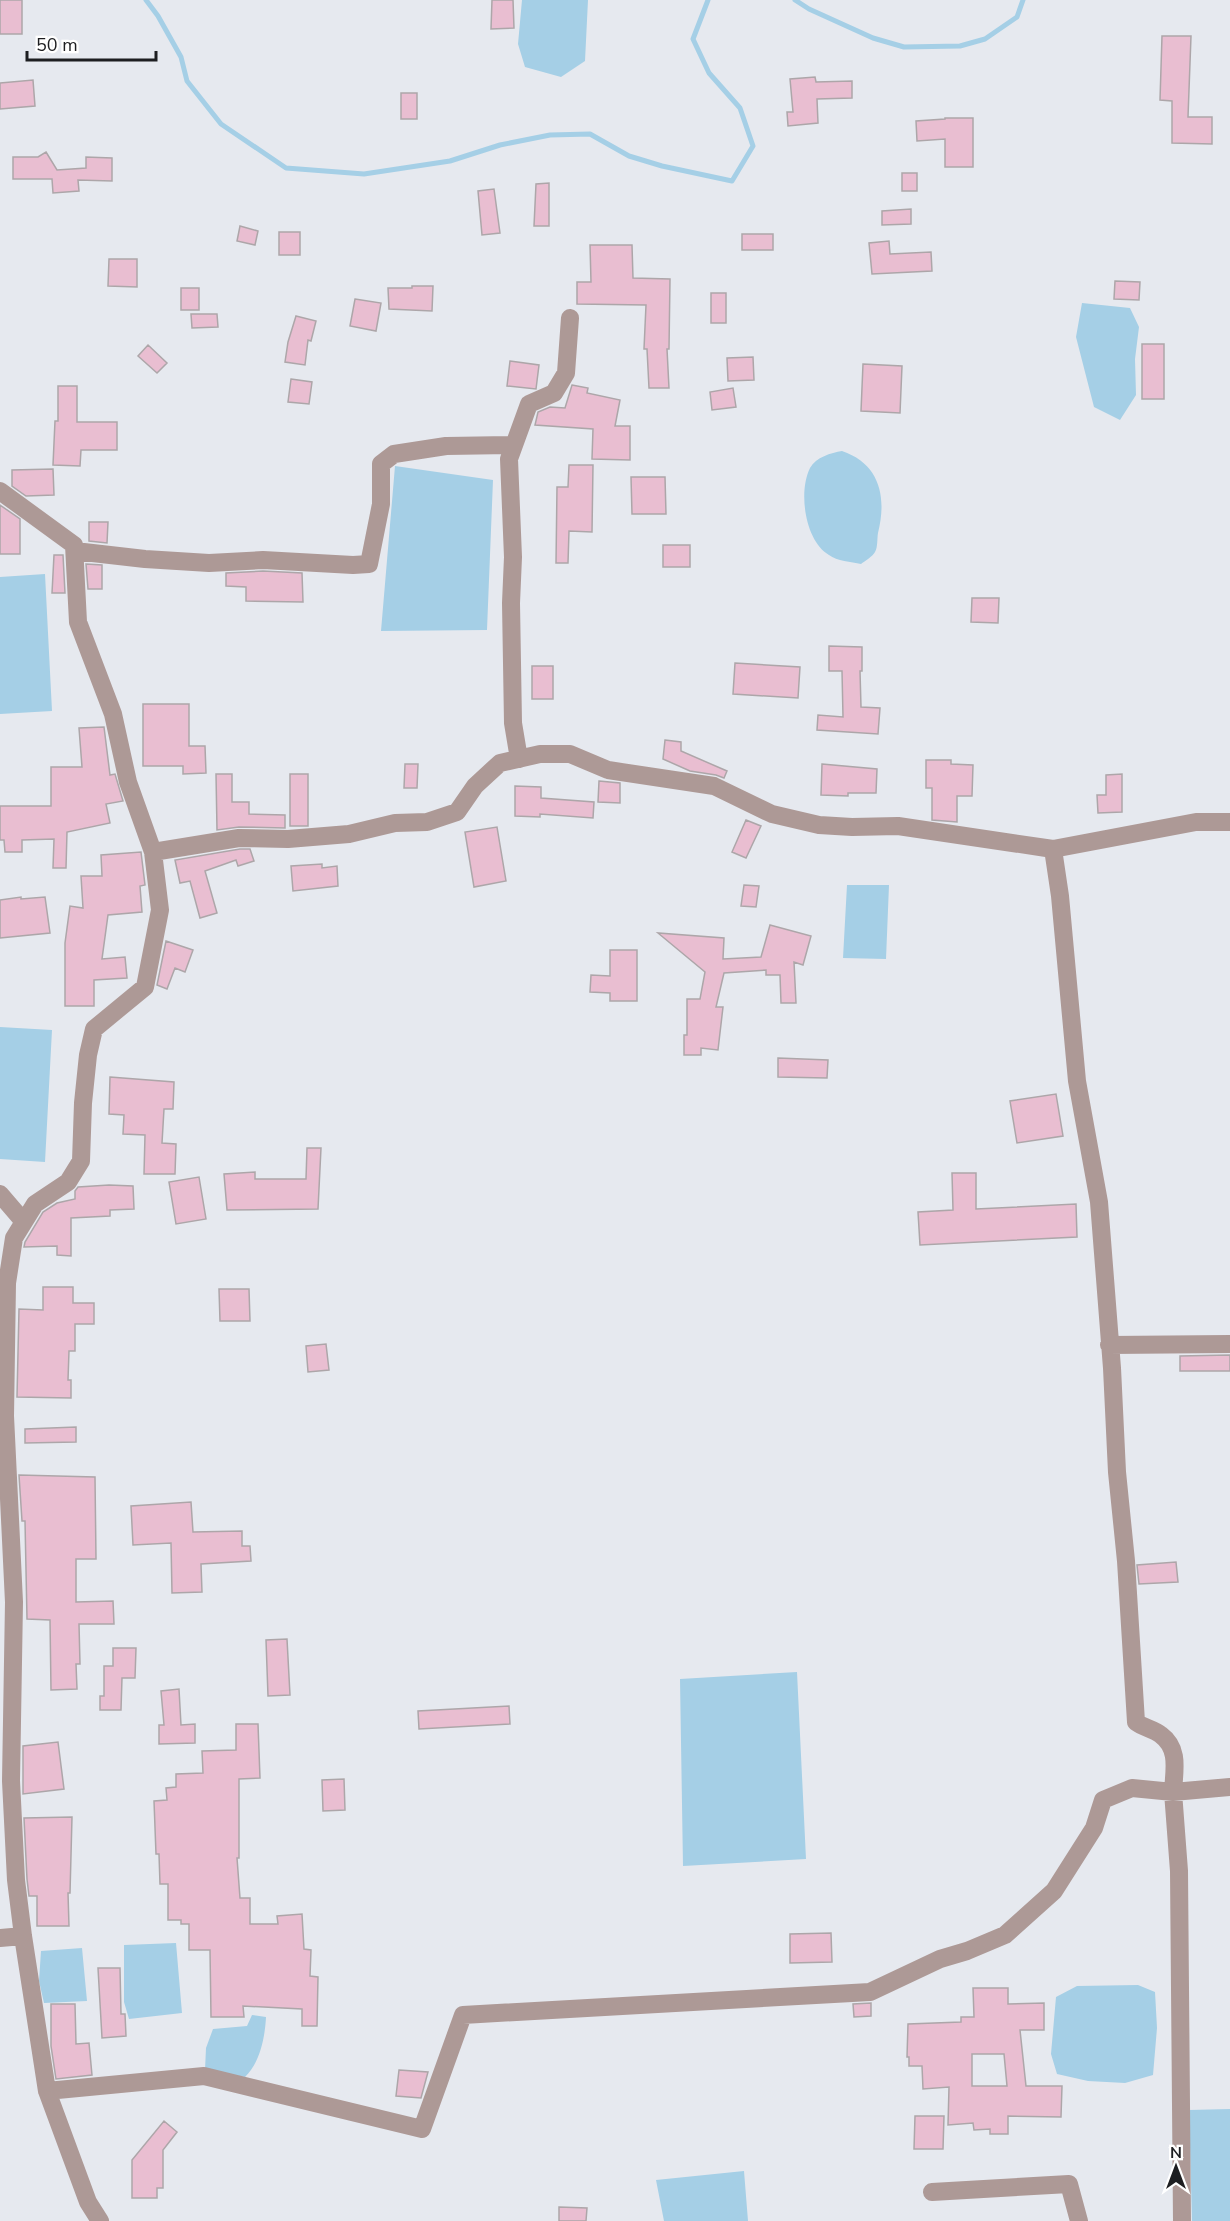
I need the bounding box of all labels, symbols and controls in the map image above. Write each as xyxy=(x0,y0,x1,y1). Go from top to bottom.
scale bar xyxy=(27,24,156,62)
text: 50 m xyxy=(36,33,78,57)
north arrow xyxy=(1146,2137,1206,2197)
text: N xyxy=(1170,2142,1182,2164)

